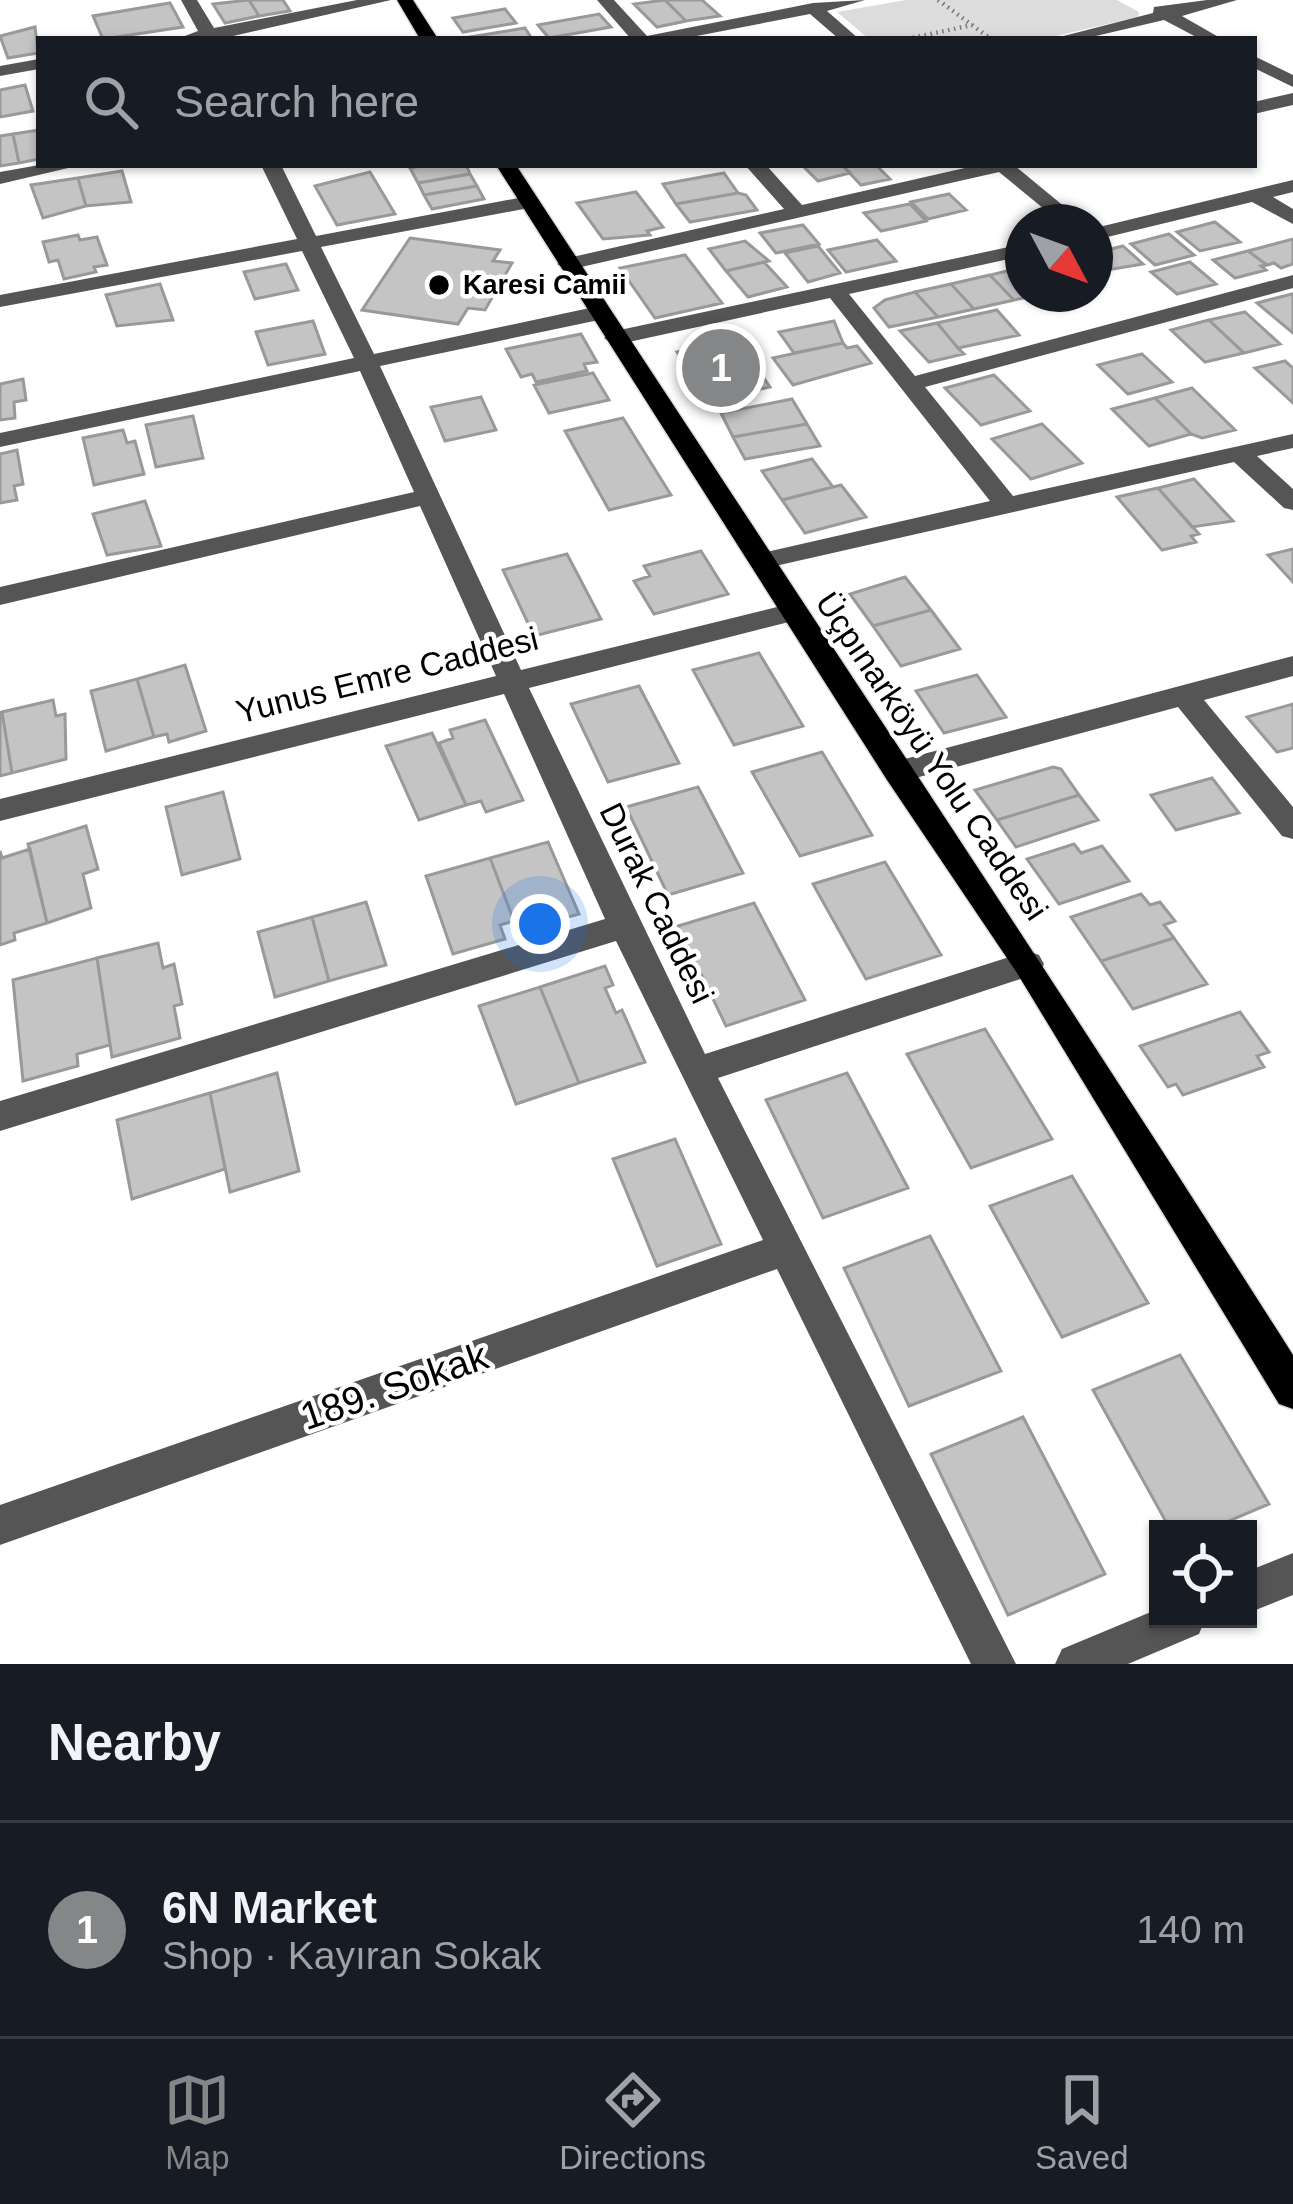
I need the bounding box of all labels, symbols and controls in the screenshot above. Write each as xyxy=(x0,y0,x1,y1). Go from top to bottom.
search box xyxy=(36,36,1257,168)
icon: search xyxy=(78,69,144,135)
text: Search here xyxy=(174,76,419,127)
north arrow xyxy=(1005,204,1113,312)
place label: Karesi Camii xyxy=(463,270,627,300)
marker: Karesi Camii xyxy=(426,272,452,298)
pin: 1 xyxy=(682,323,760,413)
street label: Üçpınarköyü Yolu Caddesi xyxy=(808,585,1056,927)
street label: Yunus Emre Caddesi xyxy=(232,620,542,730)
street label: Durak Caddesi xyxy=(593,797,721,1009)
your location xyxy=(510,894,570,954)
street label: 189. Sokak xyxy=(295,1334,494,1438)
map controls xyxy=(1149,1520,1257,1628)
button: locate xyxy=(1149,1520,1257,1628)
text: Nearby xyxy=(48,1714,221,1771)
text: 6N Market xyxy=(162,1882,377,1933)
text: 1 xyxy=(76,1908,98,1951)
text: 140 m xyxy=(1137,1908,1245,1951)
text: Shop · Kayıran Sokak xyxy=(162,1934,541,1977)
tab: Map xyxy=(164,2067,230,2177)
tab: Directions xyxy=(559,2067,706,2177)
tab: Saved xyxy=(1035,2067,1129,2177)

